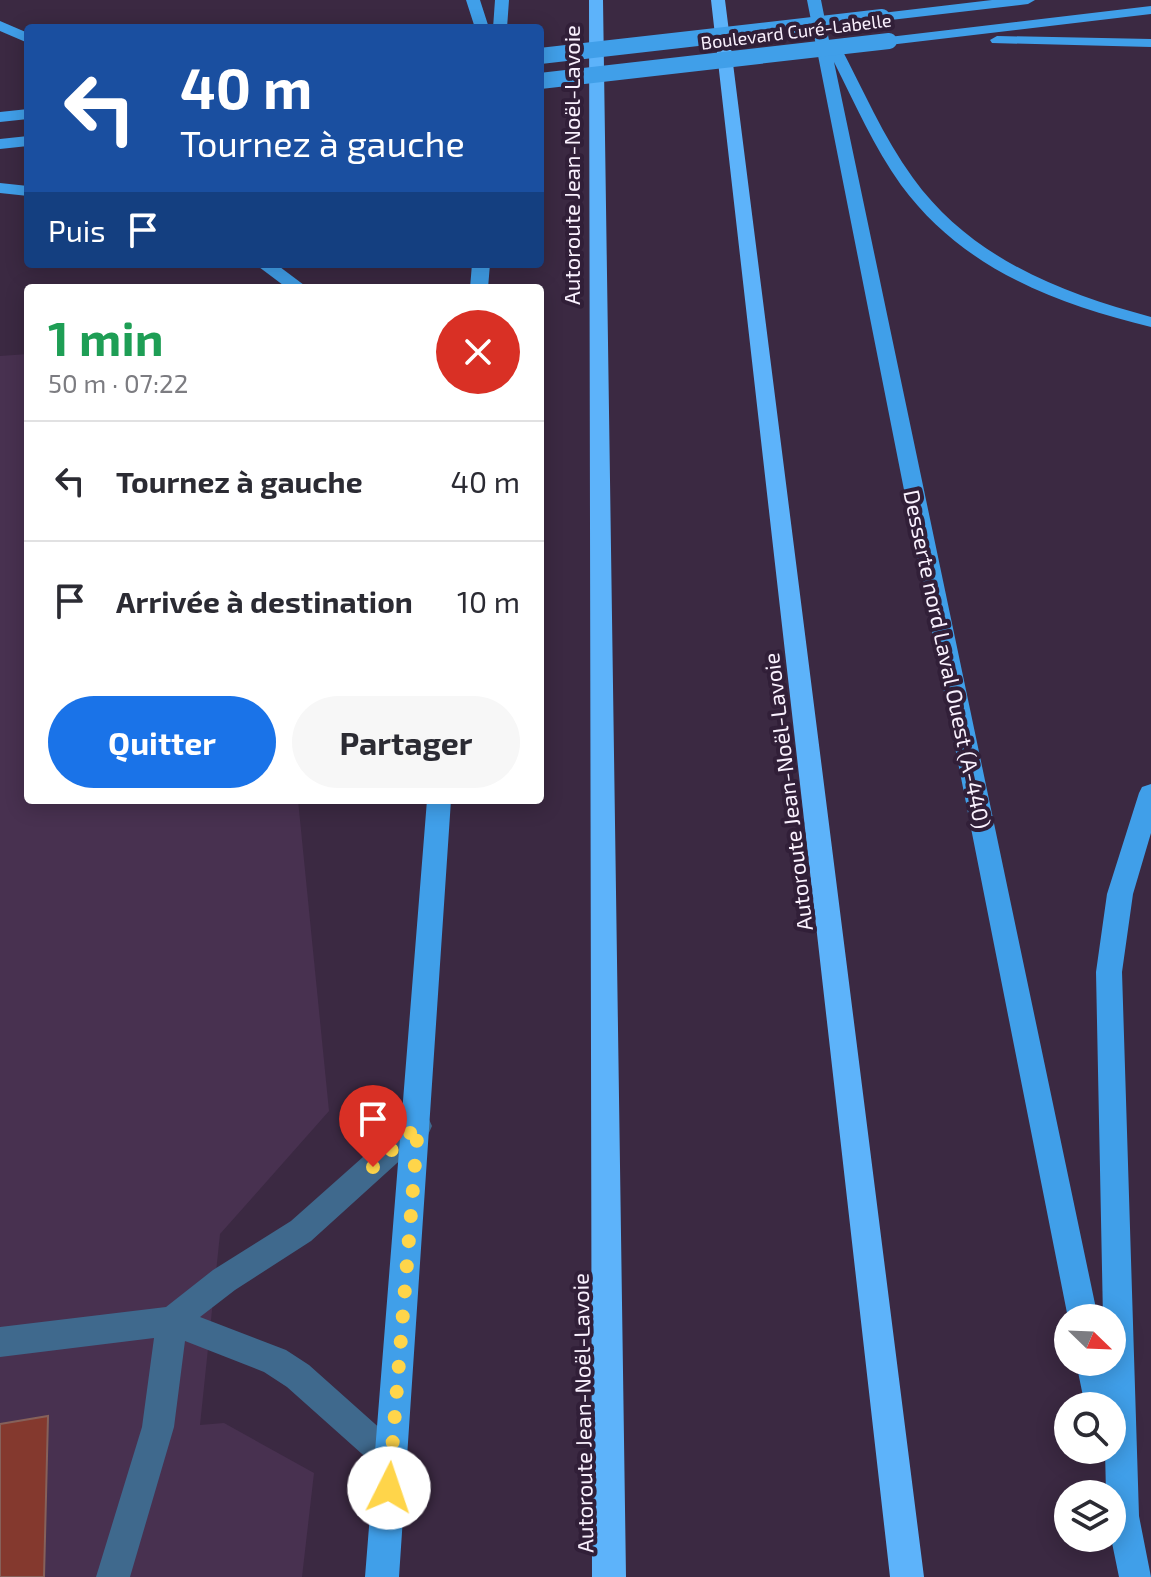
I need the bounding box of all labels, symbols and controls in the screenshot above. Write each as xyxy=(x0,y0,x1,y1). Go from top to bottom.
street label: Boulevard Curé-Labelle xyxy=(699,8,893,54)
street label: Autoroute Jean-Noël-Lavoie xyxy=(558,25,584,305)
text: 40 m xyxy=(180,53,312,120)
icon: left xyxy=(48,56,152,160)
text: Tournez à gauche xyxy=(180,121,465,164)
icon: arrive xyxy=(121,208,165,252)
text: Puis xyxy=(48,212,105,248)
text: 1 min xyxy=(48,308,164,366)
button: close xyxy=(436,310,520,394)
text: 50 m · 07:22 xyxy=(48,367,188,398)
icon: left xyxy=(48,459,92,503)
text: Tournez à gauche xyxy=(116,463,363,499)
text: 40 m xyxy=(450,463,520,499)
street label: Desserte nord Laval Ouest (A-440) xyxy=(899,487,997,831)
icon: arrive xyxy=(48,579,92,623)
text: Arrivée à destination xyxy=(116,583,413,619)
text: 10 m xyxy=(457,583,520,619)
street label: Autoroute Jean-Noël-Lavoie xyxy=(757,652,817,932)
button: Quitter xyxy=(48,696,276,788)
button: Partager xyxy=(292,696,520,788)
pin xyxy=(339,1085,407,1167)
icon: arrive xyxy=(351,1097,395,1141)
street label: Autoroute Jean-Noël-Lavoie xyxy=(567,1273,597,1553)
north arrow xyxy=(1054,1304,1126,1376)
map controls xyxy=(1054,1304,1126,1552)
button: search xyxy=(1054,1392,1126,1464)
position arrow xyxy=(347,1446,431,1530)
button: layers xyxy=(1054,1480,1126,1552)

